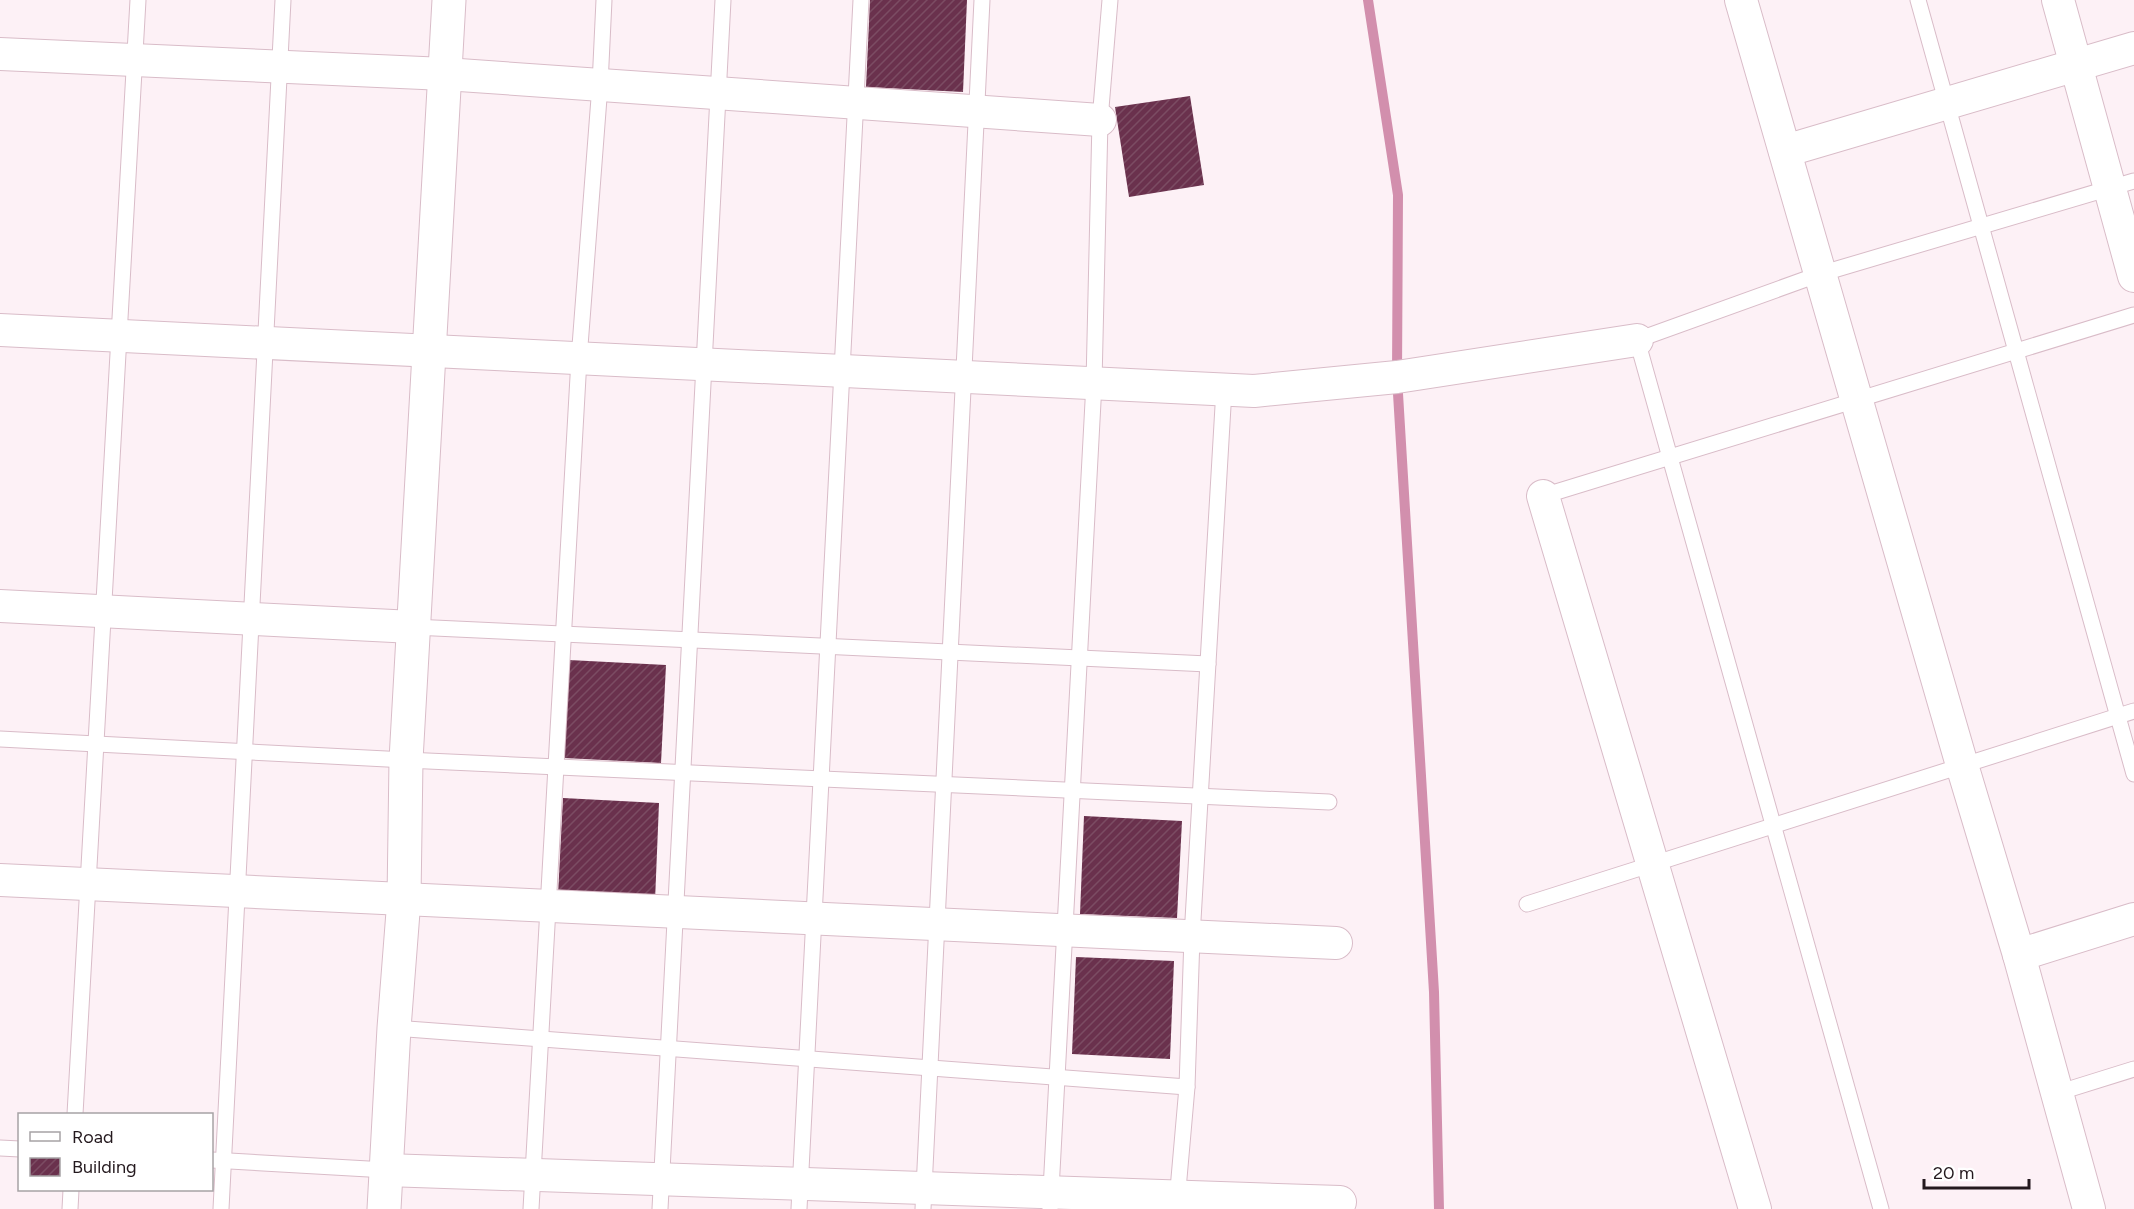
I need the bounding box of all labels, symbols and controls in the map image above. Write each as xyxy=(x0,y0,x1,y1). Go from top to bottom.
legend xyxy=(18,1113,213,1191)
text: Road xyxy=(72,1126,113,1148)
scale bar xyxy=(1924,1152,2029,1190)
text: Building xyxy=(72,1156,137,1178)
text: 20 m xyxy=(1933,1162,1974,1184)

